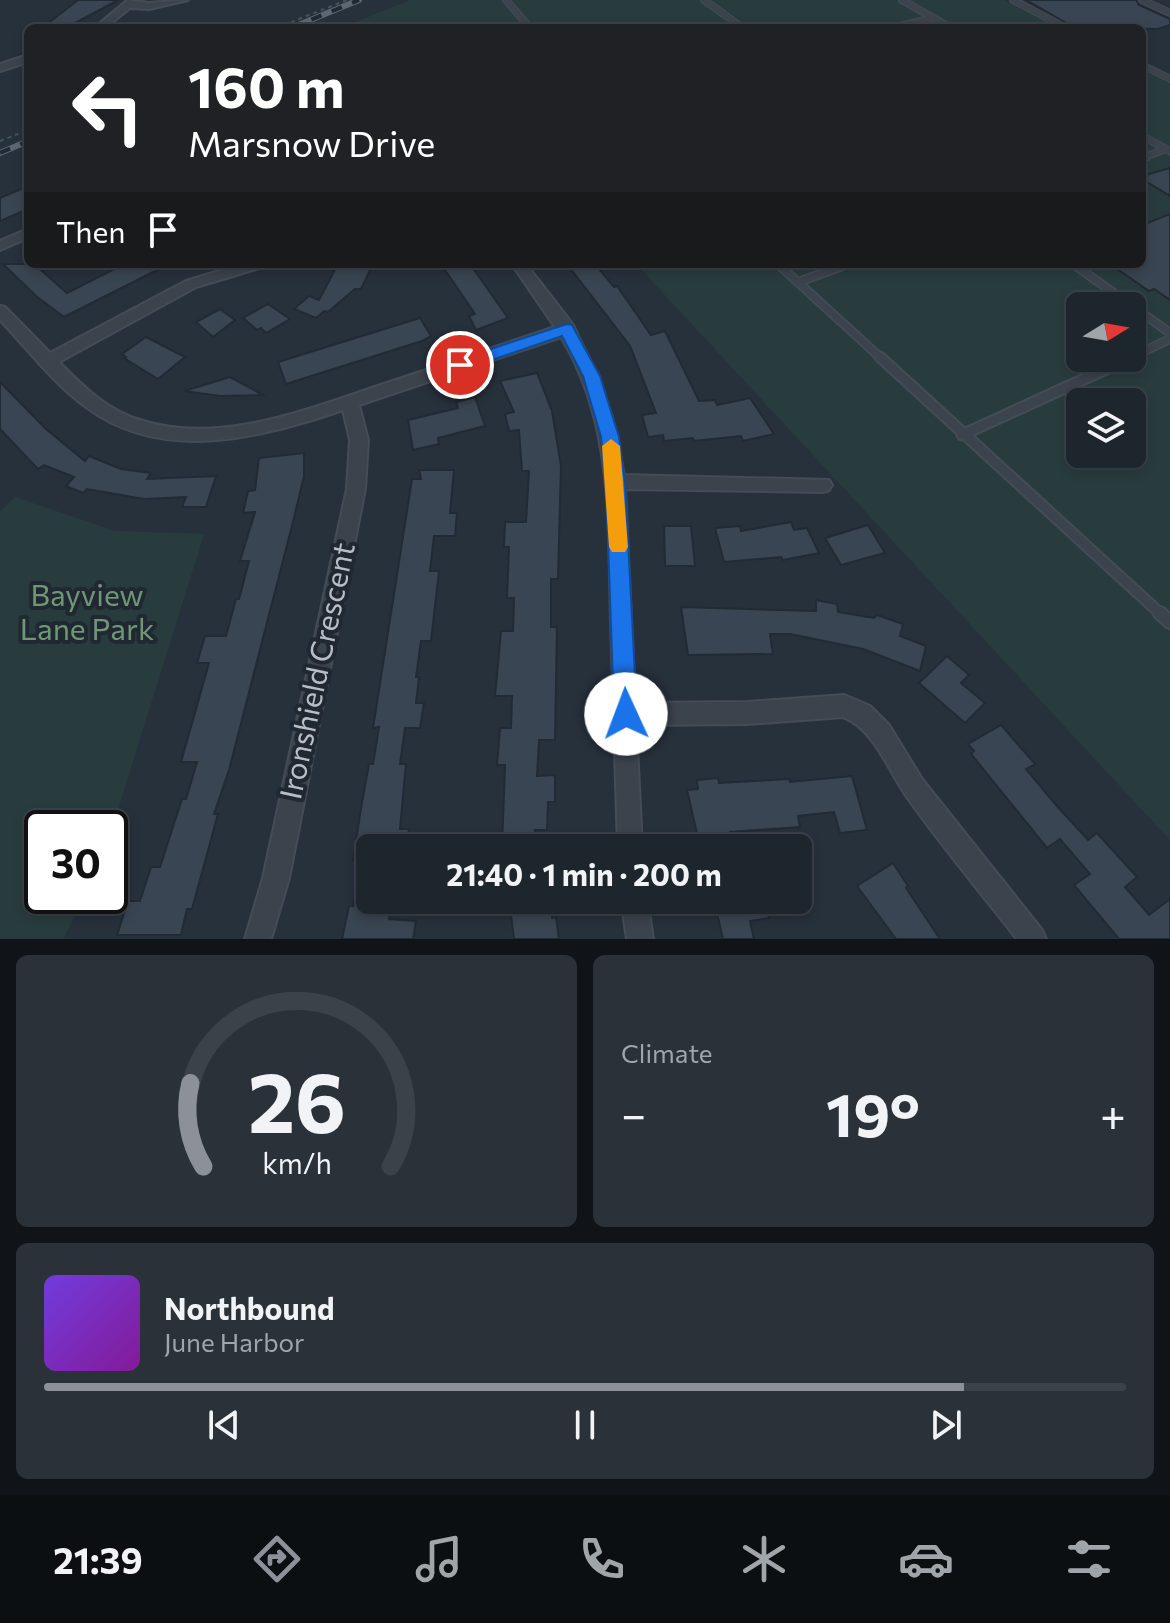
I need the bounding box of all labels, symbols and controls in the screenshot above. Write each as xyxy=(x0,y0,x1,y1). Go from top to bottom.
text: 160 m xyxy=(188,51,345,120)
icon: left xyxy=(56,56,160,160)
text: Marsnow Drive xyxy=(188,120,435,164)
icon: arrive xyxy=(141,208,185,252)
text: Then xyxy=(56,212,125,249)
north arrow xyxy=(1066,292,1146,372)
map controls xyxy=(1066,292,1146,468)
pin xyxy=(426,331,494,399)
icon: arrive xyxy=(438,343,482,387)
button: layers xyxy=(1066,388,1146,468)
street label: Ironshield Crescent xyxy=(270,539,361,802)
park label: Bayview Lane Park xyxy=(20,575,154,646)
position arrow xyxy=(584,672,668,756)
speed limit sign: 30 xyxy=(24,810,128,914)
text: 21:40 · 1 min · 200 m xyxy=(446,855,722,892)
text: Climate xyxy=(621,1037,713,1068)
text: 26 xyxy=(247,1048,346,1150)
text: 19° xyxy=(826,1076,920,1149)
text: − xyxy=(621,1086,646,1140)
text: + xyxy=(1100,1086,1126,1140)
text: km/h xyxy=(262,1145,331,1180)
text: Northbound xyxy=(164,1289,335,1326)
text: June Harbor xyxy=(164,1326,304,1357)
icon: previous xyxy=(202,1403,246,1447)
icon: pause xyxy=(563,1403,607,1447)
icon: next xyxy=(924,1403,968,1447)
icon: directions xyxy=(249,1531,305,1587)
icon: music xyxy=(411,1531,467,1587)
icon: phone xyxy=(574,1531,630,1587)
icon: climate xyxy=(736,1531,792,1587)
icon: car xyxy=(898,1531,954,1587)
icon: filters xyxy=(1061,1531,1117,1587)
text: 21:39 xyxy=(53,1537,143,1581)

